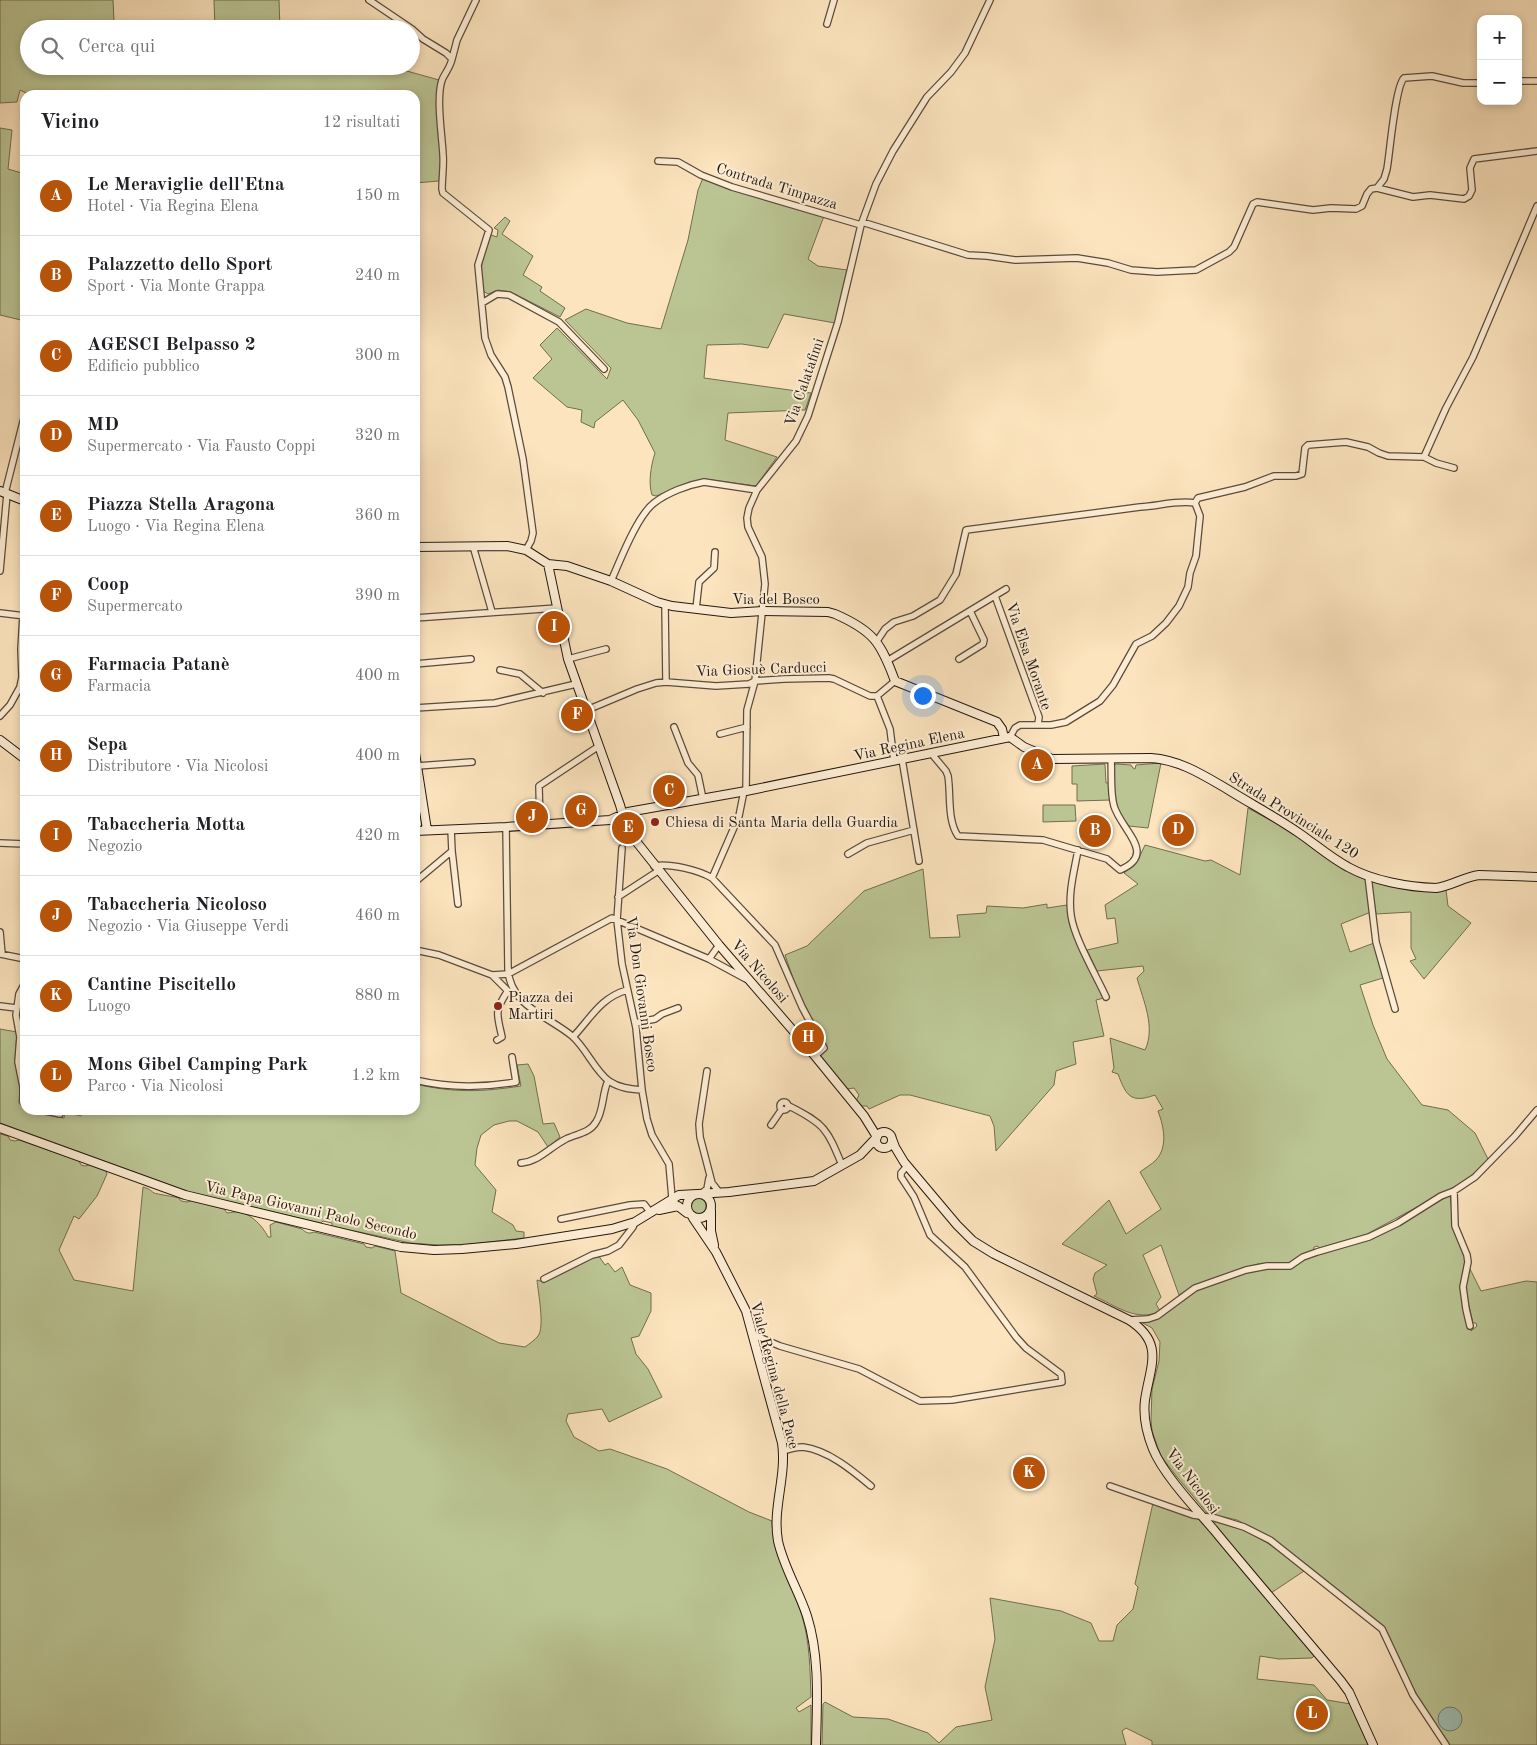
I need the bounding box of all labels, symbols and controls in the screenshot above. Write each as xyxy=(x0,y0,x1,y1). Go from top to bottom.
map controls xyxy=(1477,15,1522,105)
button: + xyxy=(1477,15,1522,60)
search box xyxy=(20,20,420,75)
icon: search xyxy=(38,34,66,62)
text: Cerca qui xyxy=(78,38,155,57)
button: − xyxy=(1477,60,1522,105)
text: Vicino xyxy=(40,112,99,133)
text: 12 risultati xyxy=(323,115,400,131)
street label: Contrada Timpazza xyxy=(714,162,840,213)
text: Le Meraviglie dell'Etna xyxy=(87,176,285,195)
text: A xyxy=(50,188,62,204)
text: 150 m xyxy=(355,188,400,204)
text: Hotel · Via Regina Elena xyxy=(87,199,259,215)
text: Palazzetto dello Sport xyxy=(87,256,272,275)
text: B xyxy=(50,268,62,284)
text: 240 m xyxy=(355,268,400,284)
text: Sport · Via Monte Grappa xyxy=(87,279,265,295)
text: AGESCI Belpasso 2 xyxy=(87,336,256,355)
street label: Via Calatafimi xyxy=(783,337,827,428)
text: C xyxy=(51,348,61,364)
text: 300 m xyxy=(355,348,400,364)
text: Edificio pubblico xyxy=(87,359,200,375)
text: MD xyxy=(87,416,119,435)
text: D xyxy=(50,428,62,444)
text: 320 m xyxy=(355,428,400,444)
text: Supermercato · Via Fausto Coppi xyxy=(87,439,315,455)
text: Piazza Stella Aragona xyxy=(87,496,275,515)
text: E xyxy=(50,508,62,524)
text: 360 m xyxy=(355,508,400,524)
text: Luogo · Via Regina Elena xyxy=(87,519,265,535)
text: Coop xyxy=(87,576,129,595)
text: F xyxy=(51,588,61,604)
text: 390 m xyxy=(355,588,400,604)
street label: Via del Bosco xyxy=(732,593,820,608)
text: Supermercato xyxy=(87,599,183,615)
street label: Via Elsa Morante xyxy=(1002,601,1053,712)
pin: I xyxy=(538,608,570,646)
text: Farmacia Patanè xyxy=(87,656,230,675)
street label: Via Giosuè Carducci xyxy=(695,661,827,680)
text: G xyxy=(50,668,62,684)
text: 400 m xyxy=(355,668,400,684)
text: Farmacia xyxy=(87,679,151,695)
your location xyxy=(910,683,936,709)
pin: F xyxy=(561,696,593,734)
street label: Via Regina Elena xyxy=(853,726,967,765)
text: Sepa xyxy=(87,736,128,755)
pin: A xyxy=(1021,746,1053,784)
text: H xyxy=(49,748,63,764)
text: 400 m xyxy=(355,748,400,764)
text: Distributore · Via Nicolosi xyxy=(87,759,268,775)
street label: Strada Provinciale 120 xyxy=(1226,770,1361,862)
pin: C xyxy=(653,772,685,810)
pin: G xyxy=(565,792,597,830)
pin: J xyxy=(516,798,548,836)
pin: E xyxy=(612,809,644,847)
pin: D xyxy=(1162,811,1194,849)
pin: B xyxy=(1079,812,1111,850)
text: Tabaccheria Motta xyxy=(87,816,245,835)
marker: Chiesa di Santa Maria della Guardia xyxy=(649,816,661,828)
place label: Chiesa di Santa Maria della Guardia xyxy=(665,816,899,831)
text: I xyxy=(52,828,60,844)
text: 420 m xyxy=(355,828,400,844)
text: Negozio xyxy=(87,839,143,855)
text: Tabaccheria Nicoloso xyxy=(87,896,267,915)
text: J xyxy=(52,908,60,924)
text: 460 m xyxy=(355,908,400,924)
street label: Via Don Giovanni Bosco xyxy=(622,915,659,1073)
text: Negozio · Via Giuseppe Verdi xyxy=(87,919,289,935)
street label: Via Nicolosi xyxy=(728,938,790,1006)
text: Cantine Piscitello xyxy=(87,976,236,995)
text: K xyxy=(50,988,62,1004)
text: 880 m xyxy=(355,988,400,1004)
place label: Piazza dei Martiri xyxy=(508,991,573,1023)
text: Luogo xyxy=(87,999,131,1015)
marker: Piazza dei Martiri xyxy=(492,1000,504,1012)
pin: H xyxy=(792,1019,824,1057)
text: Mons Gibel Camping Park xyxy=(87,1056,308,1075)
text: L xyxy=(51,1068,61,1084)
text: 1.2 km xyxy=(351,1068,400,1084)
text: Parco · Via Nicolosi xyxy=(87,1079,223,1095)
street label: Via Papa Giovanni Paolo Secondo xyxy=(203,1180,418,1243)
street label: Viale Regina della Pace xyxy=(747,1300,800,1451)
street label: Via Nicolosi xyxy=(1162,1446,1221,1518)
pin: K xyxy=(1013,1454,1045,1492)
pin: L xyxy=(1296,1695,1328,1733)

